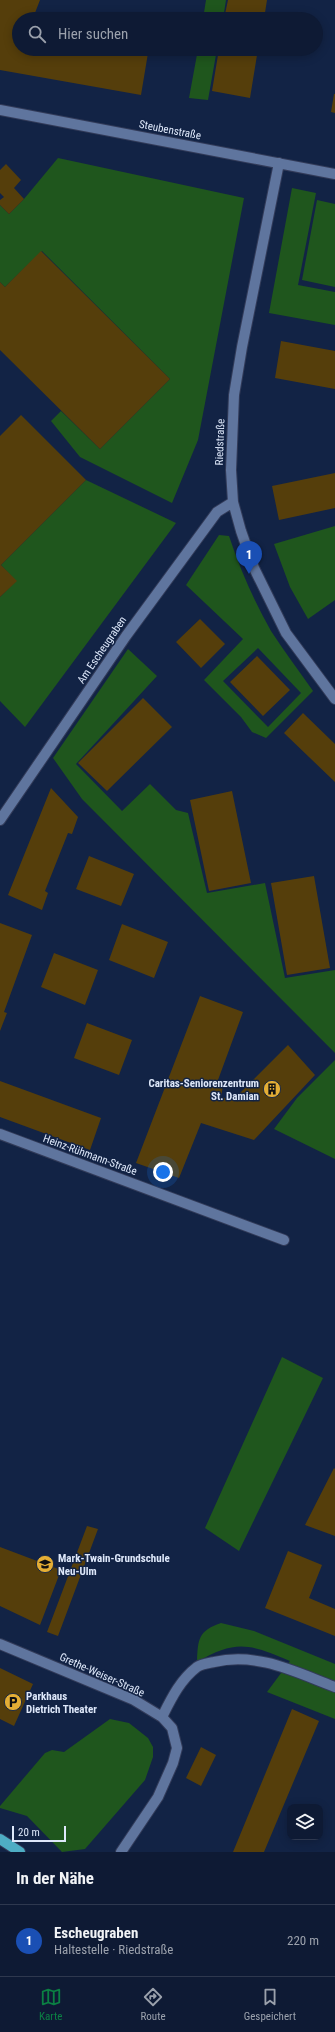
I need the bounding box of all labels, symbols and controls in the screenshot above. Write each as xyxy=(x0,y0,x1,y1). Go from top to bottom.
search box xyxy=(12,12,323,56)
icon: search xyxy=(26,23,48,45)
text: Hier suchen xyxy=(58,25,128,43)
street label: Steubenstraße xyxy=(138,118,202,142)
street label: Riedstraße xyxy=(213,419,227,465)
pin: 1 xyxy=(236,541,262,574)
street label: Am Escheugraben xyxy=(75,614,129,686)
place label: Caritas-Seniorenzentrum St. Damian xyxy=(148,1077,259,1103)
building icon: Caritas-Seniorenzentrum St. Damian xyxy=(262,1079,282,1099)
street label: Heinz-Rühmann-Straße xyxy=(41,1132,139,1178)
your location xyxy=(153,1162,173,1182)
place label: Mark-Twain-Grundschule Neu-Ulm xyxy=(58,1552,170,1578)
school or university icon: Mark-Twain-Grundschule Neu-Ulm xyxy=(35,1554,55,1574)
street label: Grethe-Weiser-Straße xyxy=(57,1650,147,1700)
place label: Parkhaus Dietrich Theater xyxy=(26,1690,97,1716)
parking icon: Parkhaus Dietrich Theater xyxy=(3,1692,23,1712)
map controls xyxy=(287,1804,323,1840)
button: layers xyxy=(287,1804,323,1840)
scale bar xyxy=(12,1824,66,1843)
text: 20 m xyxy=(18,1826,40,1839)
text: In der Nähe xyxy=(16,1868,94,1888)
text: Escheugraben xyxy=(54,1924,138,1942)
text: 1 xyxy=(26,1933,32,1948)
text: 220 m xyxy=(287,1933,319,1948)
text: Haltestelle · Riedstraße xyxy=(54,1942,173,1957)
tab: Karte xyxy=(39,1986,62,2023)
tab: Route xyxy=(141,1986,166,2023)
tab: Gespeichert xyxy=(244,1986,296,2023)

